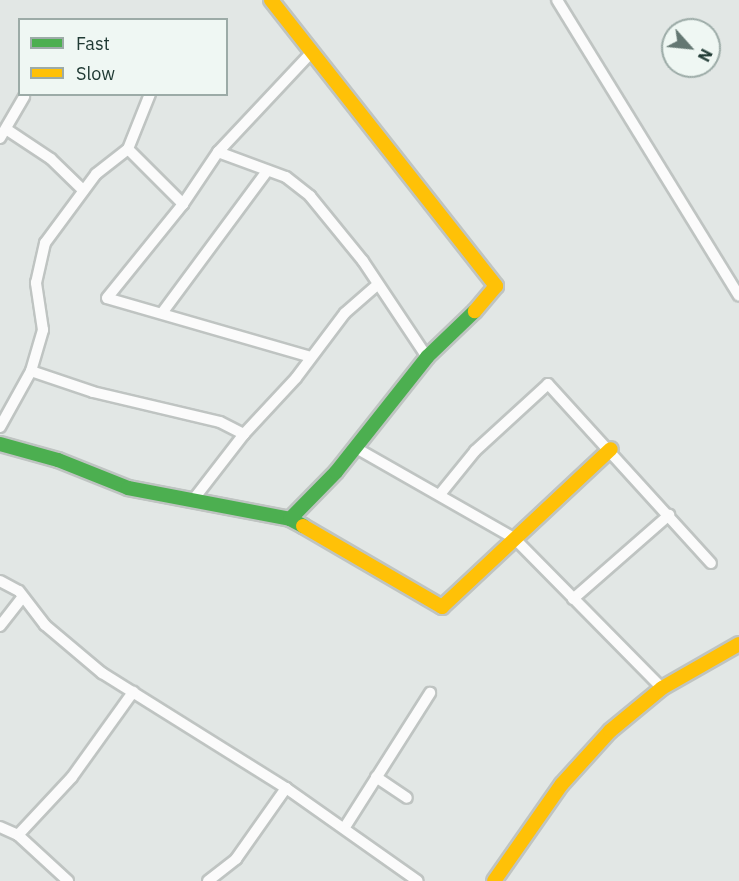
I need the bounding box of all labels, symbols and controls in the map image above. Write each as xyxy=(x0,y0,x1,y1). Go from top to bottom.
legend xyxy=(18,18,228,96)
north arrow xyxy=(661,18,721,78)
text: Fast xyxy=(76,32,110,55)
text: N xyxy=(694,46,717,65)
text: Slow xyxy=(76,62,115,85)

